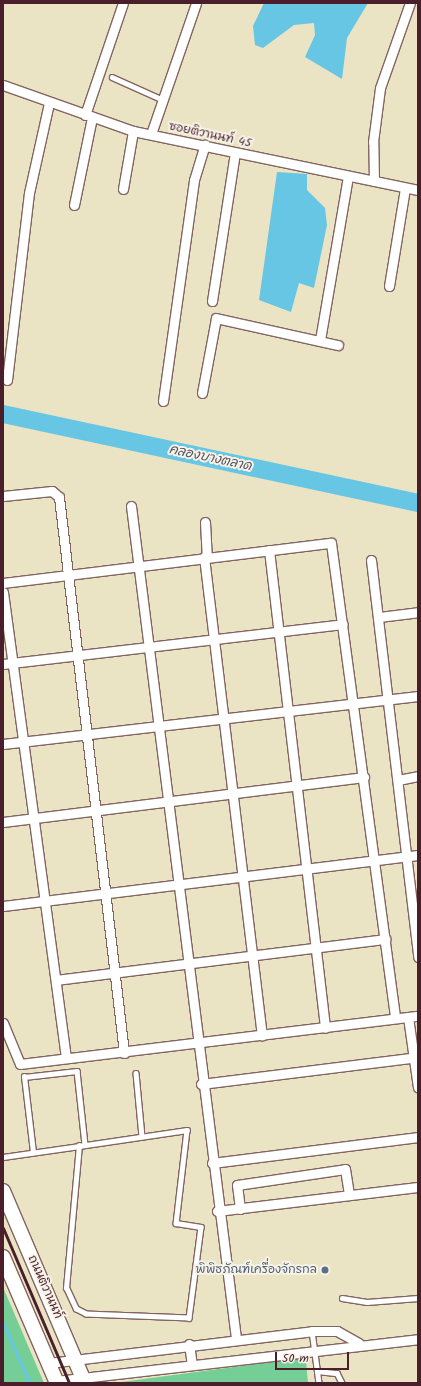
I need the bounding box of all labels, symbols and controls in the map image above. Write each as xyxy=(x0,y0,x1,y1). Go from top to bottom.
street label: ซอยติวานนท์ 45 xyxy=(167,119,253,151)
water label: คลองบางตลาด xyxy=(167,443,253,475)
street label: ถนนติวานนท์ xyxy=(25,1253,65,1321)
place label: พิพิธภัณฑ์เครื่องจักรกล xyxy=(195,1263,317,1277)
marker: พิพิธภัณฑ์เครื่องจักรกล xyxy=(320,1265,330,1275)
scale bar xyxy=(277,1344,351,1370)
text: 50 m xyxy=(282,1349,309,1368)

